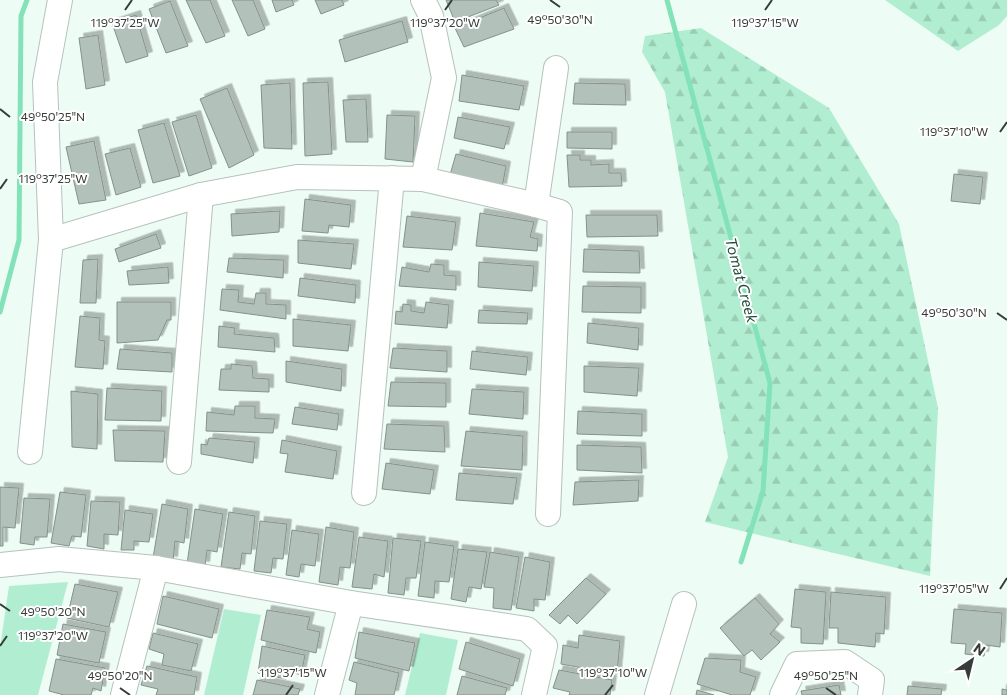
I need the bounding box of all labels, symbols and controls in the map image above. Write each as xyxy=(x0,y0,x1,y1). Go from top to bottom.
text: 49°50'30"N xyxy=(527,12,593,26)
text: 119°37'25"W xyxy=(91,15,159,29)
text: 119°37'20"W xyxy=(410,15,480,29)
text: 119°37'15"W xyxy=(731,15,799,29)
text: 49°50'25"N xyxy=(21,109,85,123)
text: 119°37'10"W xyxy=(920,124,988,138)
text: 119°37'25"W xyxy=(19,171,87,185)
water label: Tomat Creek xyxy=(722,235,762,325)
text: 49°50'30"N xyxy=(921,305,987,319)
text: 119°37'05"W xyxy=(919,581,989,595)
text: 49°50'20"N xyxy=(20,604,86,618)
text: 119°37'20"W xyxy=(18,628,88,642)
north arrow xyxy=(947,635,997,685)
text: N xyxy=(971,639,989,659)
text: 119°37'15"W xyxy=(259,665,327,679)
text: 119°37'10"W xyxy=(579,665,647,679)
text: 49°50'20"N xyxy=(87,668,153,682)
text: 49°50'25"N xyxy=(794,668,858,682)

